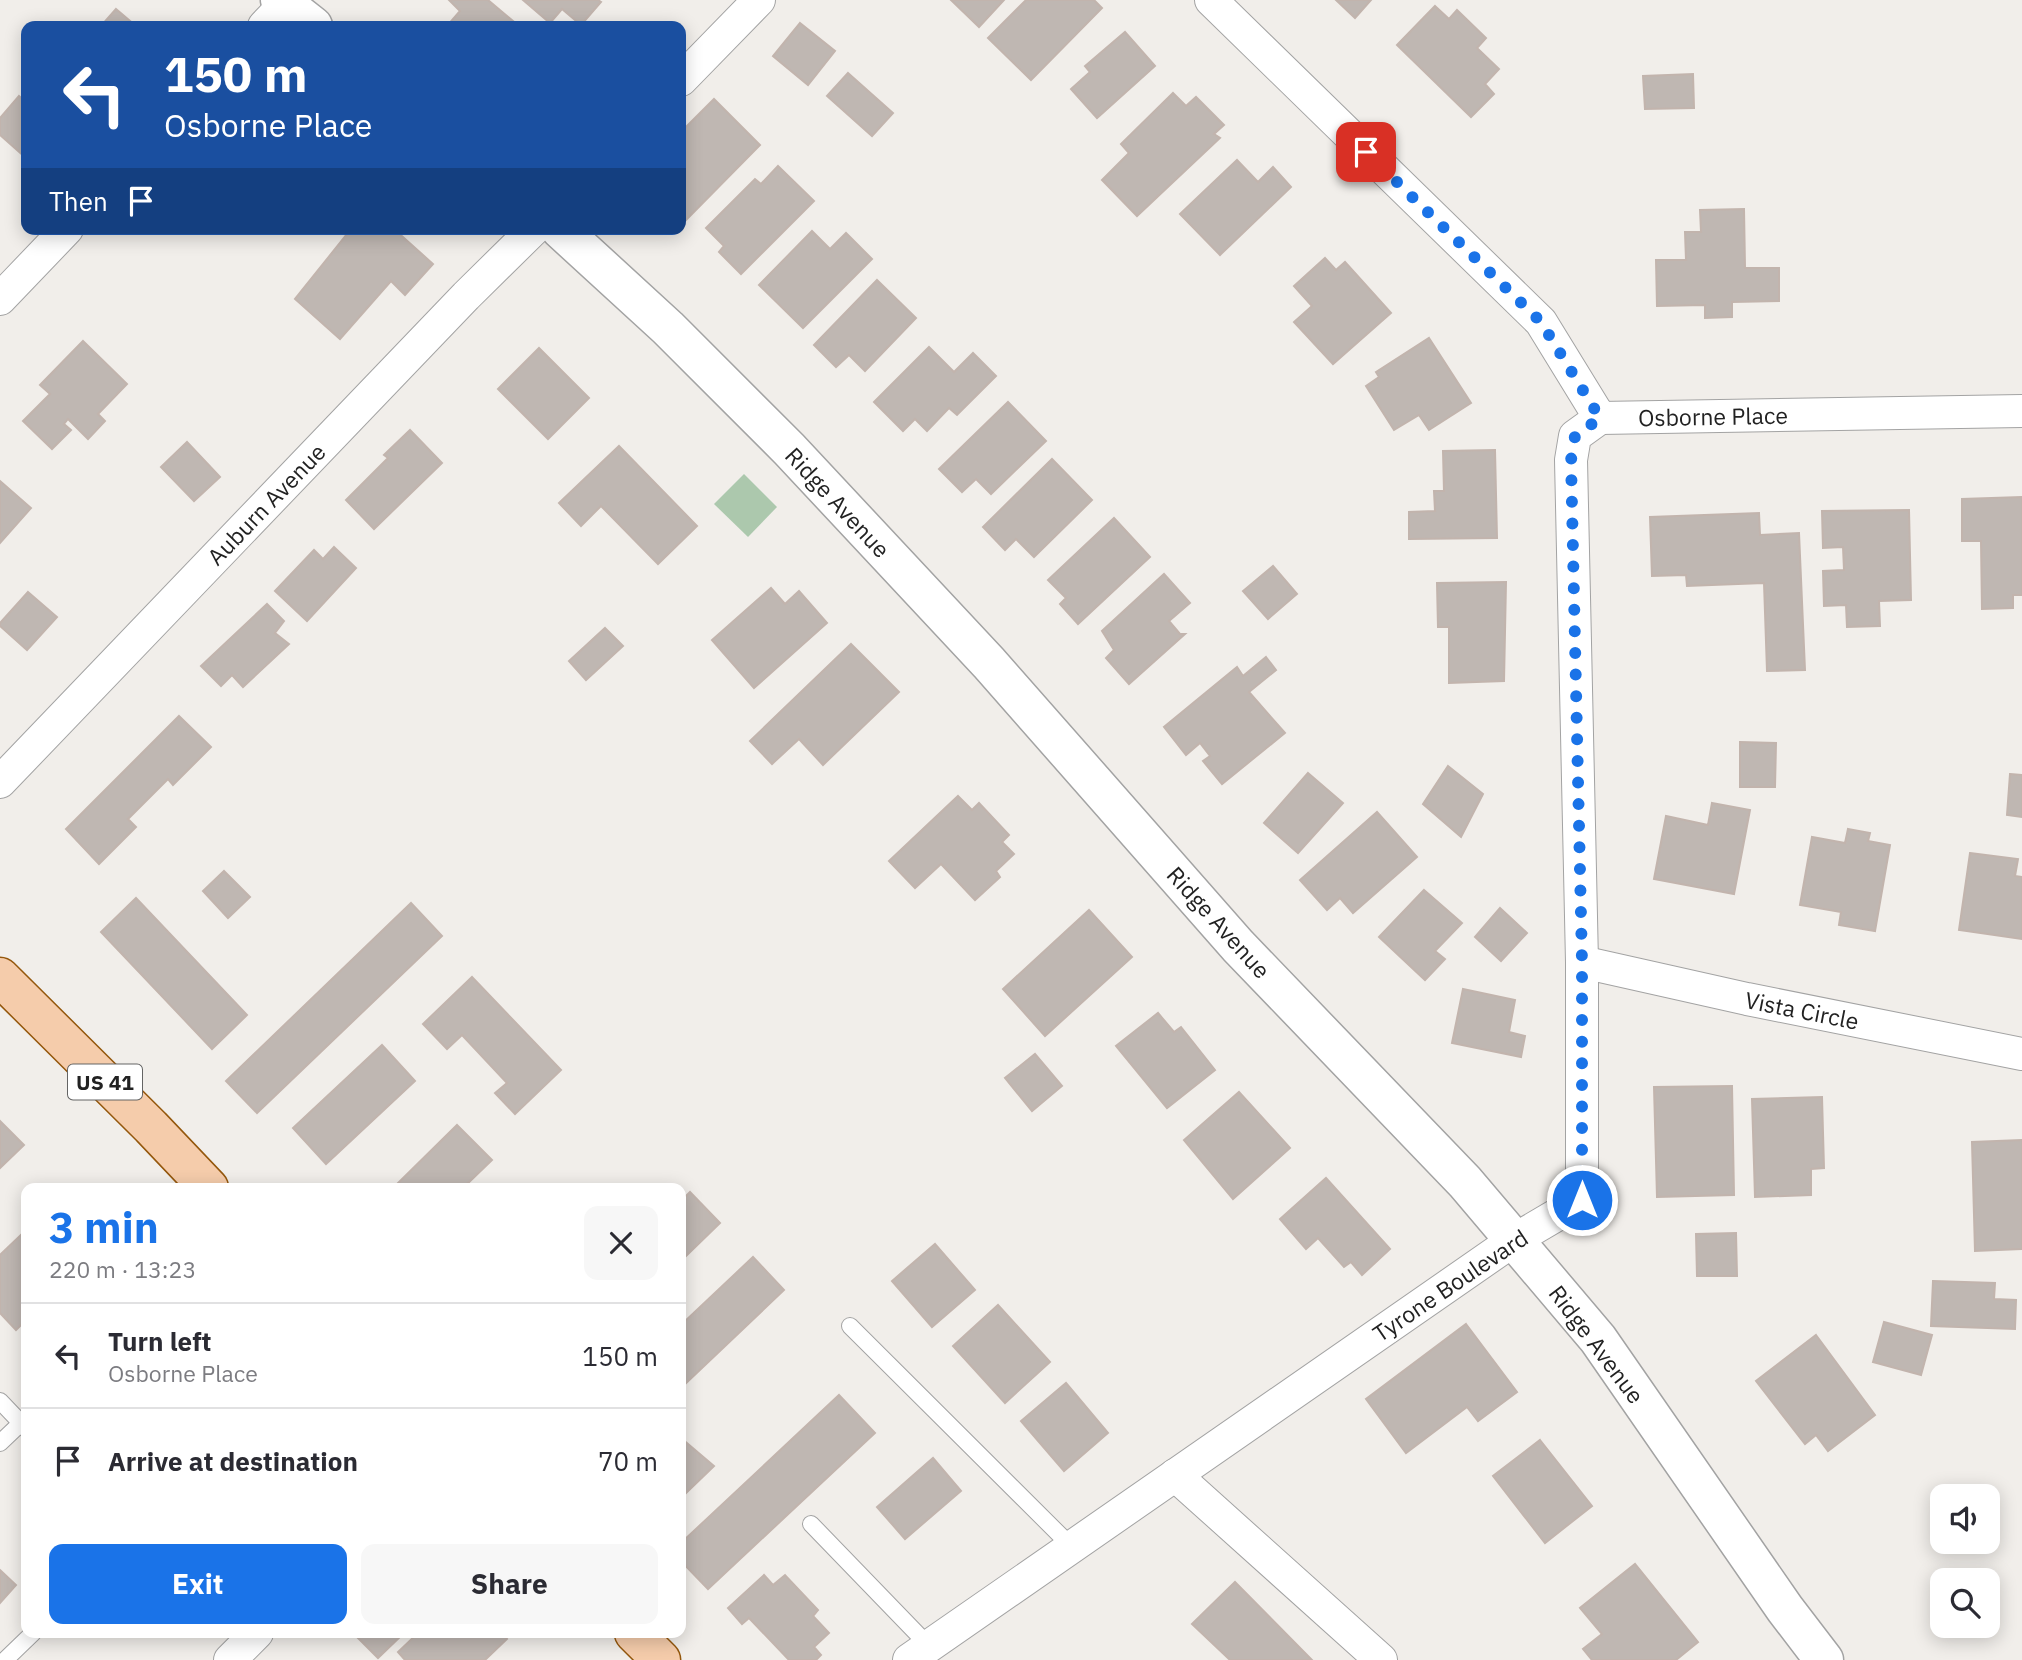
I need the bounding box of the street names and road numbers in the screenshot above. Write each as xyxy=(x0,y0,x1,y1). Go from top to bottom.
street label: Osborne Place xyxy=(1638,400,1788,432)
street label: Auburn Avenue xyxy=(200,437,332,571)
street label: Ridge Avenue xyxy=(779,440,897,564)
street label: Ridge Avenue xyxy=(1161,860,1277,984)
street label: Vista Circle xyxy=(1742,984,1862,1036)
road number: US 41 xyxy=(68,1064,142,1100)
street label: Tyrone Boulevard xyxy=(1367,1222,1533,1348)
street label: Ridge Avenue xyxy=(1543,1279,1651,1409)

